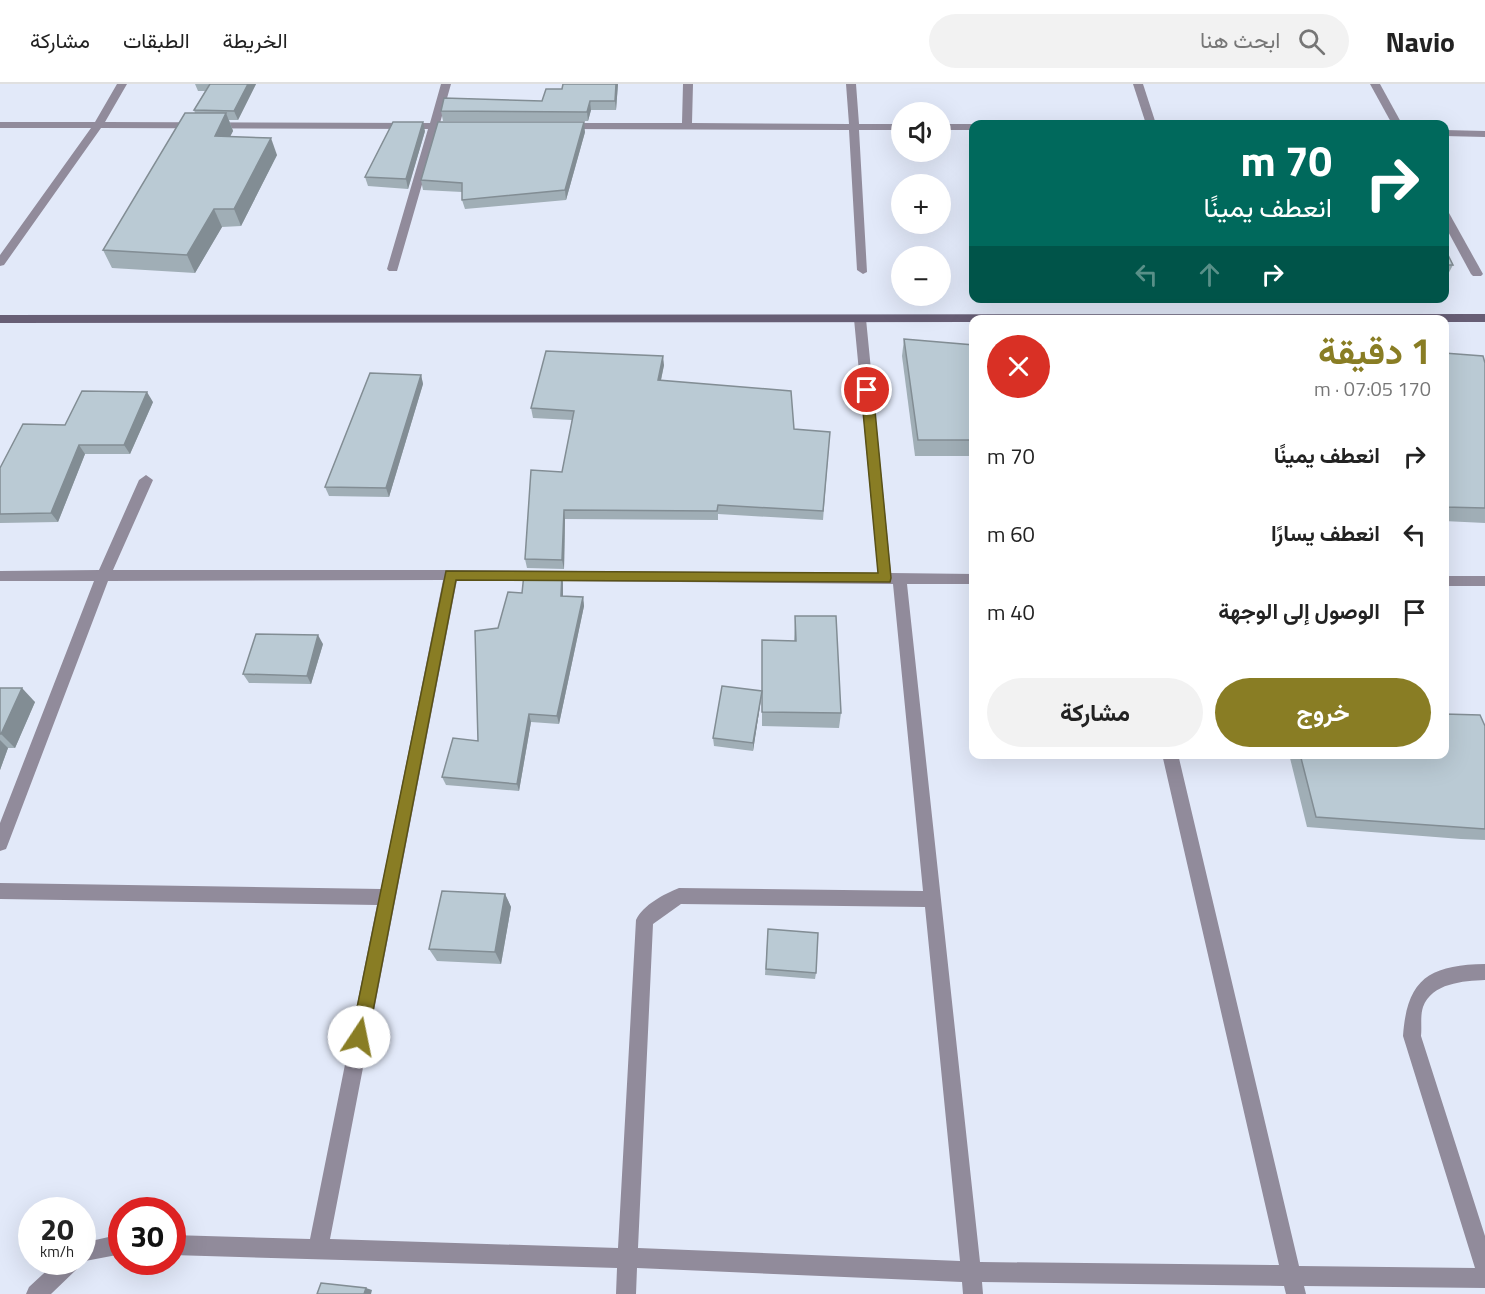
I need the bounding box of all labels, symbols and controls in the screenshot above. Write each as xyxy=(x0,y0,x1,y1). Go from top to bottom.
search box xyxy=(929,14,1349,68)
text: Navio xyxy=(1385,20,1455,63)
text: ابحث هنا xyxy=(1200,23,1280,57)
text: مشاركة xyxy=(30,24,90,56)
text: الطبقات xyxy=(123,24,190,56)
text: الخريطة xyxy=(223,24,288,56)
icon: search xyxy=(1295,25,1328,58)
map controls xyxy=(891,102,951,306)
button: sound xyxy=(891,102,951,162)
text: 70 m xyxy=(1240,128,1332,192)
icon: right xyxy=(1353,144,1431,222)
button: + xyxy=(891,174,951,234)
text: انعطف يمينًا xyxy=(1203,186,1332,227)
button: − xyxy=(891,246,951,306)
icon: left xyxy=(1130,258,1163,291)
icon: ahead xyxy=(1193,258,1226,291)
icon: right xyxy=(1256,258,1289,291)
text: 1 دقيقة xyxy=(1318,323,1431,378)
button: close xyxy=(987,335,1050,398)
pin xyxy=(841,364,892,415)
icon: arrive xyxy=(850,373,883,406)
text: 170 m · 07:05 xyxy=(1314,373,1431,404)
text: انعطف يمينًا xyxy=(1274,438,1380,472)
text: 70 m xyxy=(987,439,1035,473)
icon: right xyxy=(1398,440,1431,473)
text: انعطف يسارًا xyxy=(1271,516,1380,550)
text: 60 m xyxy=(987,517,1035,551)
icon: left xyxy=(1398,518,1431,551)
text: الوصول إلى الوجهة xyxy=(1218,594,1380,628)
text: 40 m xyxy=(987,595,1035,629)
icon: arrive xyxy=(1398,596,1431,629)
button: مشاركة xyxy=(987,678,1203,747)
button: خروج xyxy=(1215,678,1431,747)
position arrow xyxy=(327,1005,391,1069)
speed limit sign: 30 xyxy=(108,1197,186,1275)
text: 20 xyxy=(40,1206,74,1252)
text: km/h xyxy=(40,1240,74,1263)

